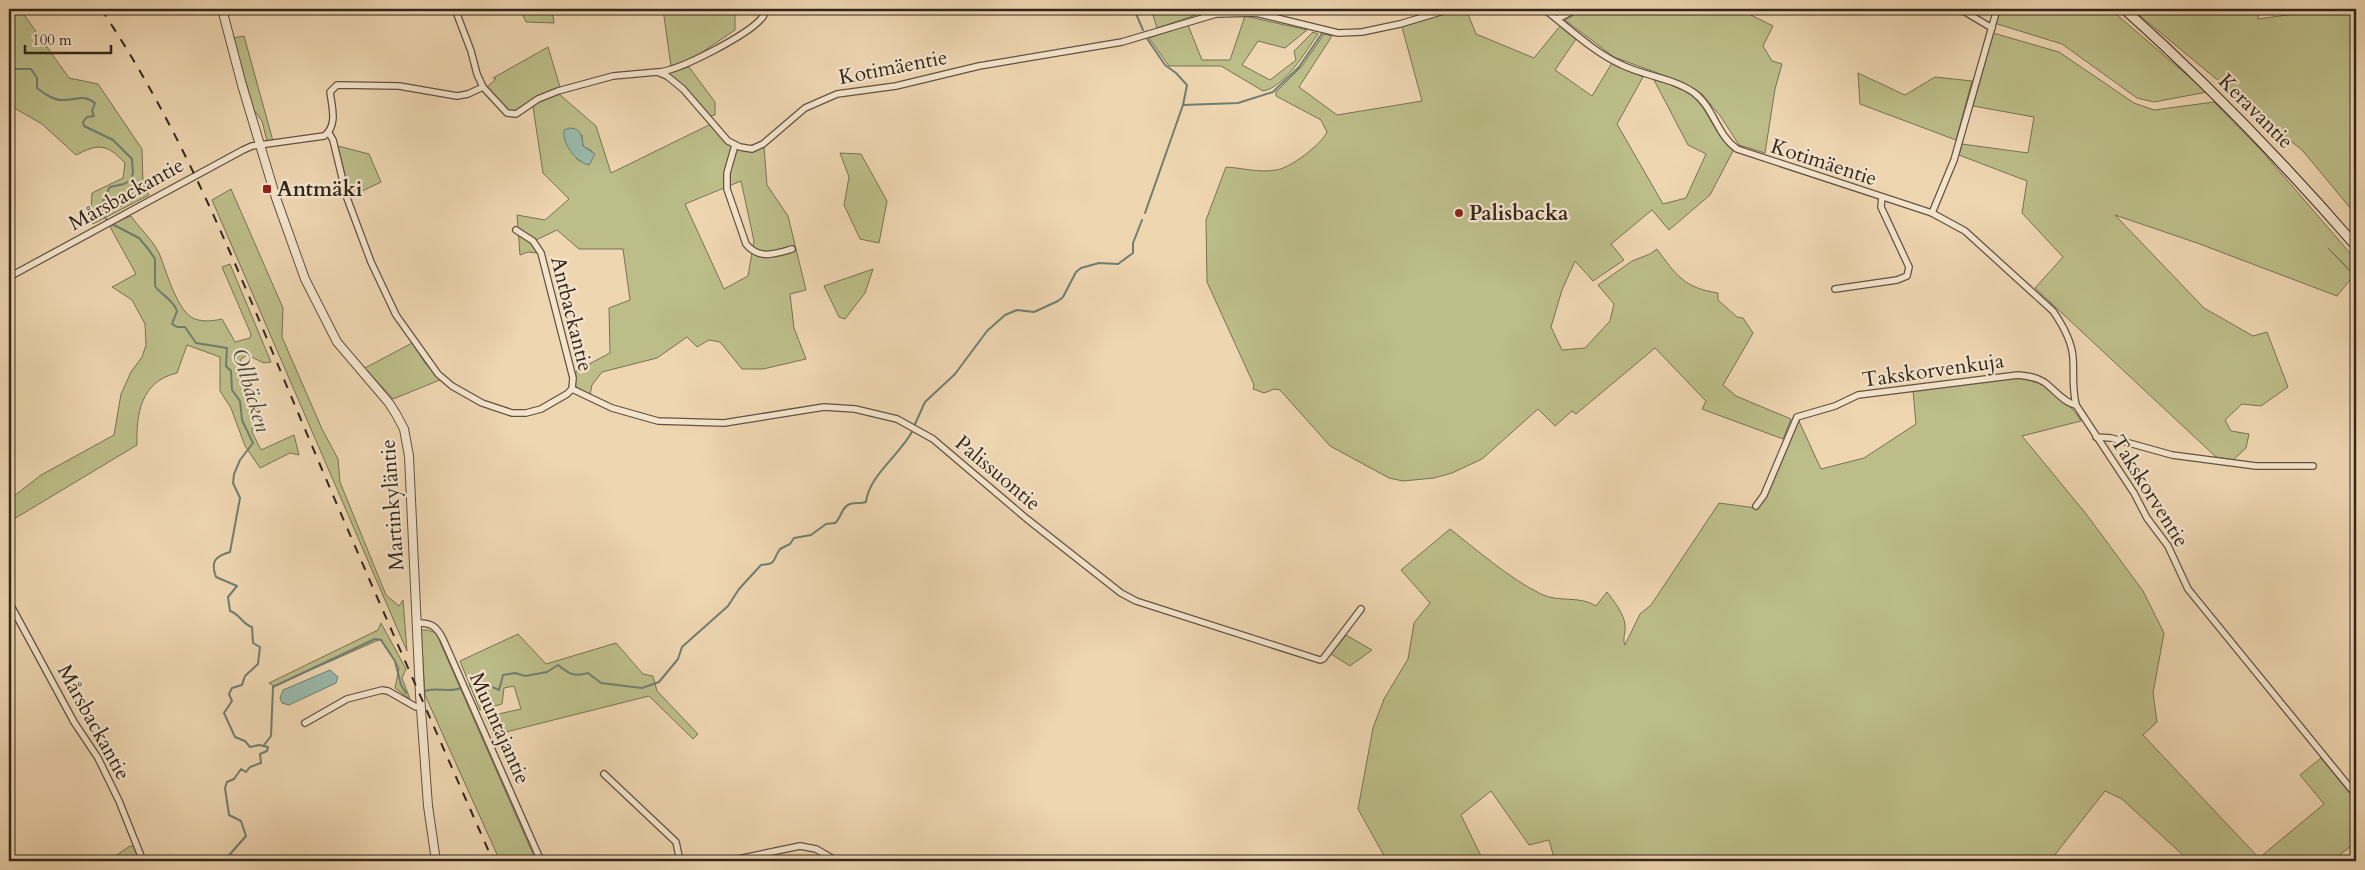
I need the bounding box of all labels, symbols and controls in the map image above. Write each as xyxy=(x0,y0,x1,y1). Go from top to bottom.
scale bar xyxy=(25,22,111,54)
text: 100 m xyxy=(32,30,72,50)
street label: Kotimäentie xyxy=(836,43,950,92)
street label: Keravantie xyxy=(2212,67,2300,155)
street label: Kotimäentie xyxy=(1767,132,1881,193)
street label: Mårsbackantie xyxy=(63,151,189,238)
place label: Antmäki xyxy=(277,175,363,204)
marker: Antmäki xyxy=(261,183,273,195)
place label: Palisbacka xyxy=(1469,199,1569,228)
marker: Palisbacka xyxy=(1453,207,1465,219)
street label: Antbackantie xyxy=(543,253,600,375)
water label: Ollbäcken xyxy=(224,345,278,436)
street label: Takskorvenkuja xyxy=(1860,346,2006,395)
street label: Palissuontie xyxy=(949,429,1047,518)
street label: Takskorventie xyxy=(2104,430,2196,553)
street label: Martinkyläntie xyxy=(373,438,412,572)
street label: Mårsbackantie xyxy=(50,659,137,785)
street label: Muuntajantie xyxy=(462,668,537,789)

